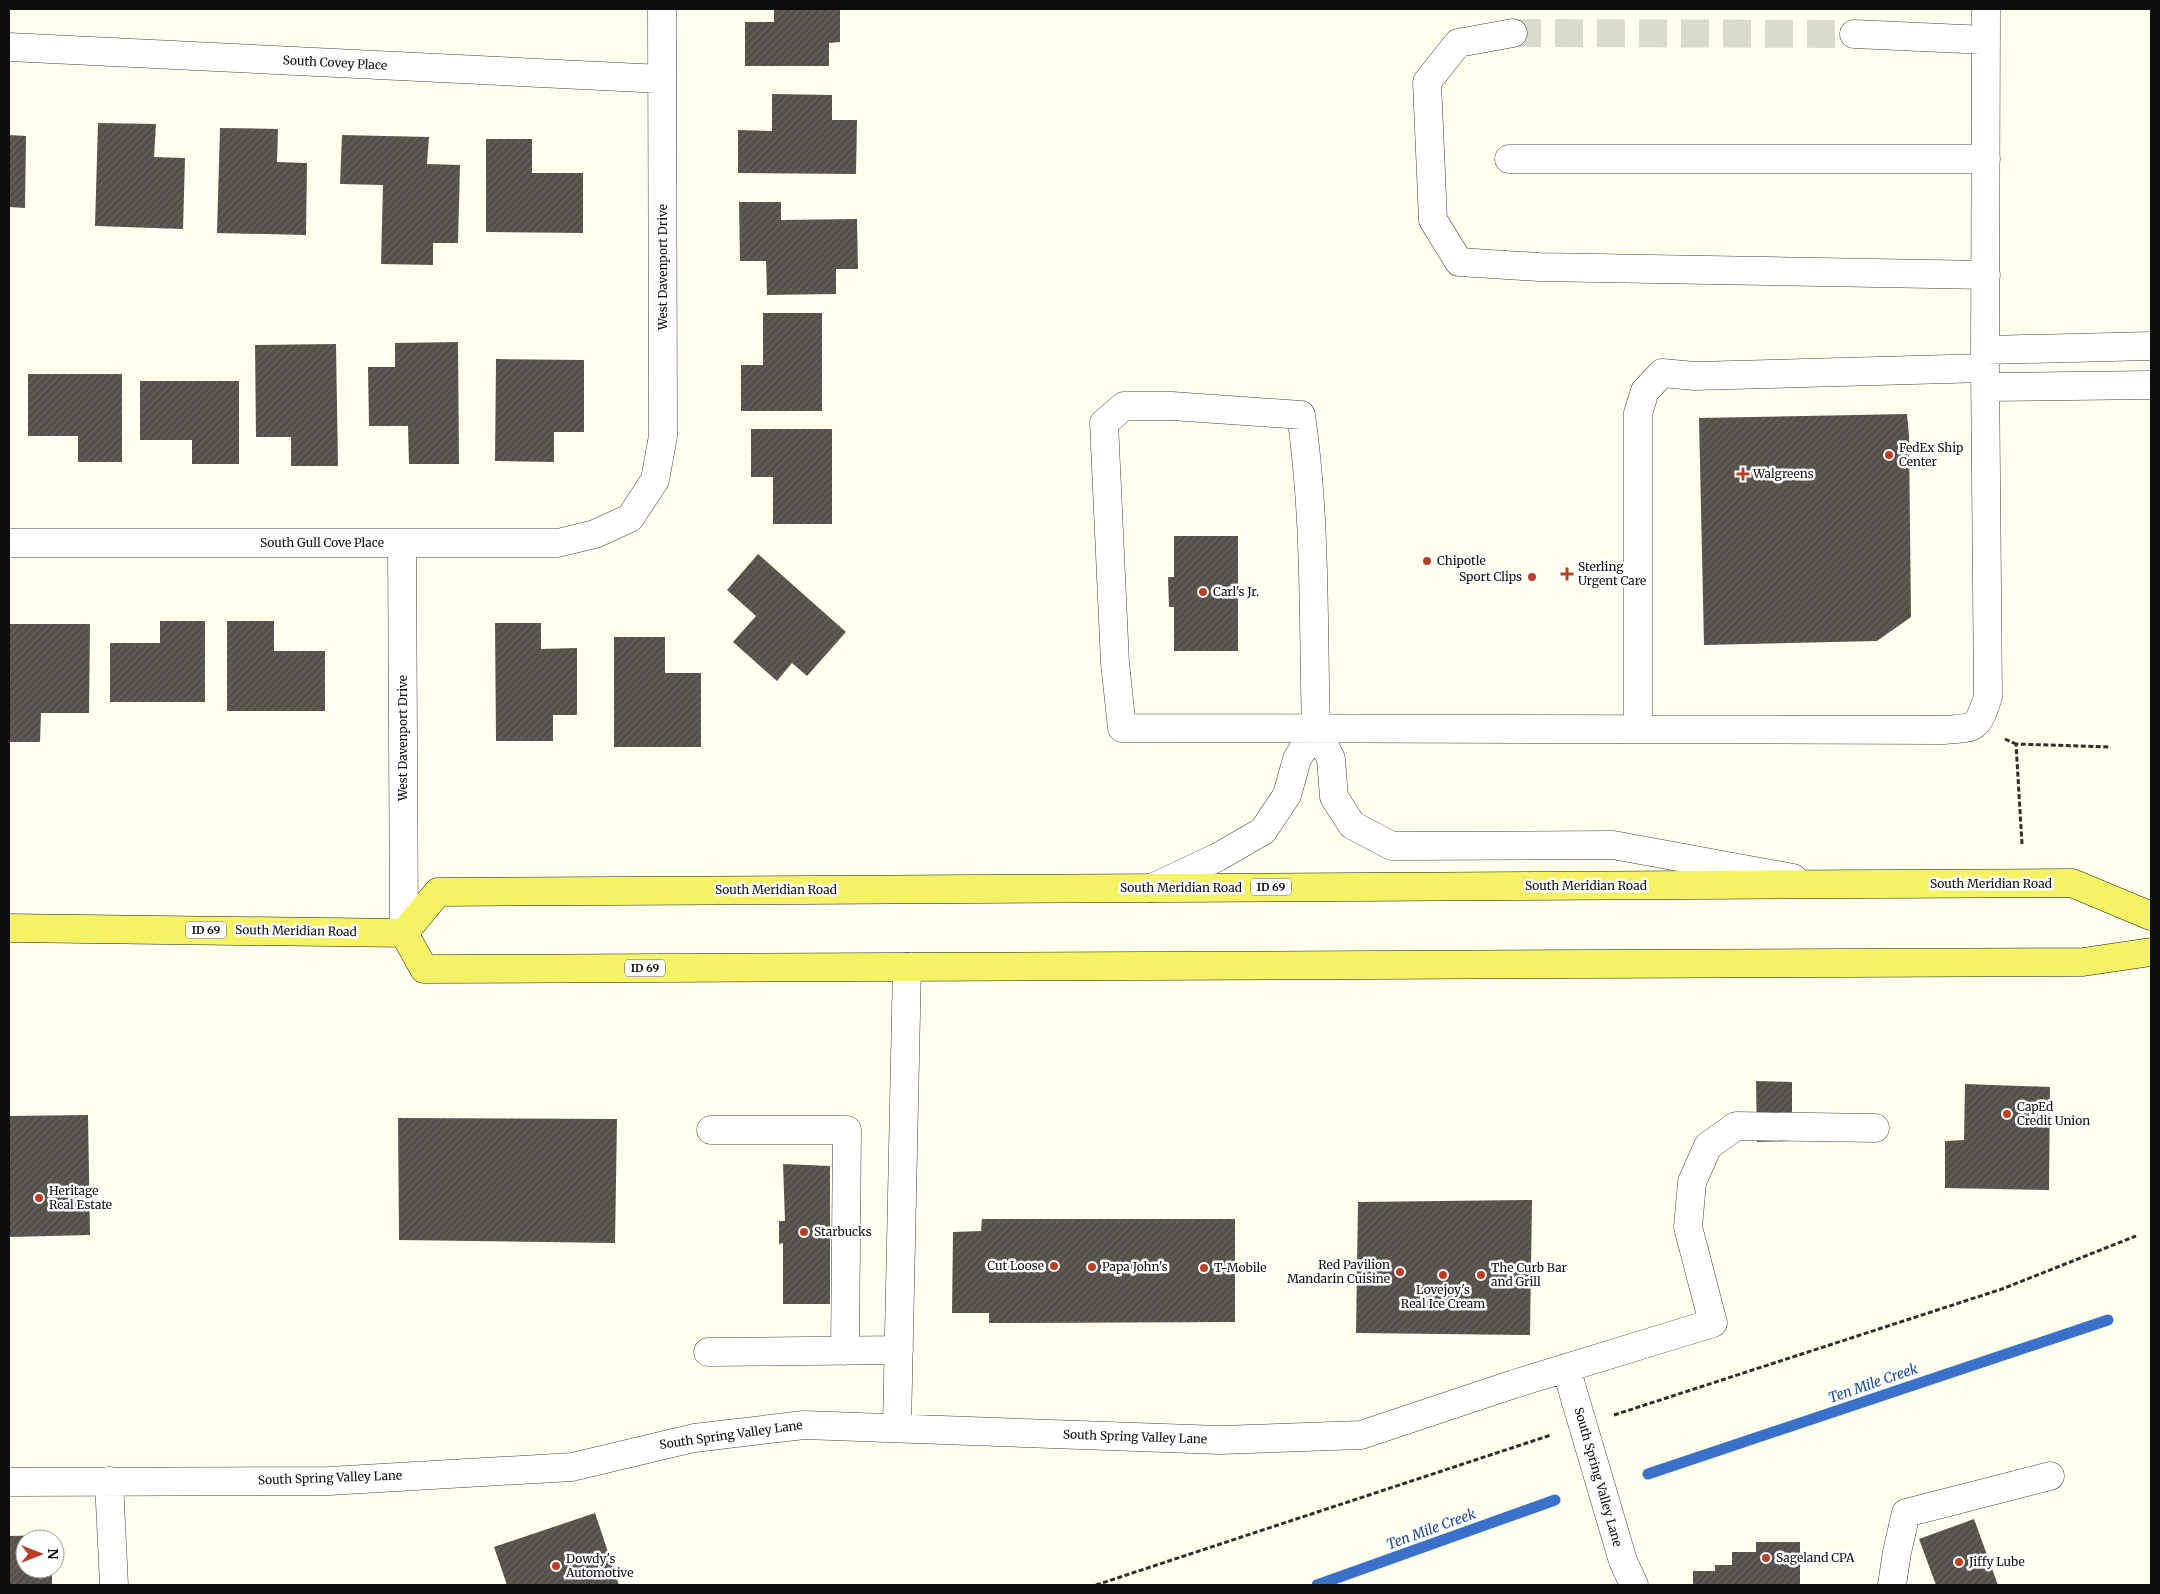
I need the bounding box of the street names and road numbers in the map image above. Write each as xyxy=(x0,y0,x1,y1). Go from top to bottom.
street label: South Covey Place xyxy=(282,52,388,73)
street label: West Davenport Drive xyxy=(655,204,670,331)
street label: South Gull Cove Place xyxy=(260,535,384,550)
street label: West Davenport Drive xyxy=(395,675,410,802)
street label: South Meridian Road xyxy=(1930,876,2052,891)
street label: South Meridian Road xyxy=(1525,878,1647,893)
road number: ID 69 xyxy=(1251,879,1291,896)
street label: South Meridian Road xyxy=(1120,880,1242,895)
street label: South Meridian Road xyxy=(715,882,837,897)
road number: ID 69 xyxy=(186,922,226,938)
street label: South Meridian Road xyxy=(235,922,357,939)
road number: ID 69 xyxy=(625,960,665,976)
street label: South Spring Valley Lane xyxy=(1571,1405,1626,1548)
street label: South Spring Valley Lane xyxy=(658,1417,803,1452)
street label: South Spring Valley Lane xyxy=(1063,1426,1207,1447)
street label: South Spring Valley Lane xyxy=(258,1467,402,1488)

